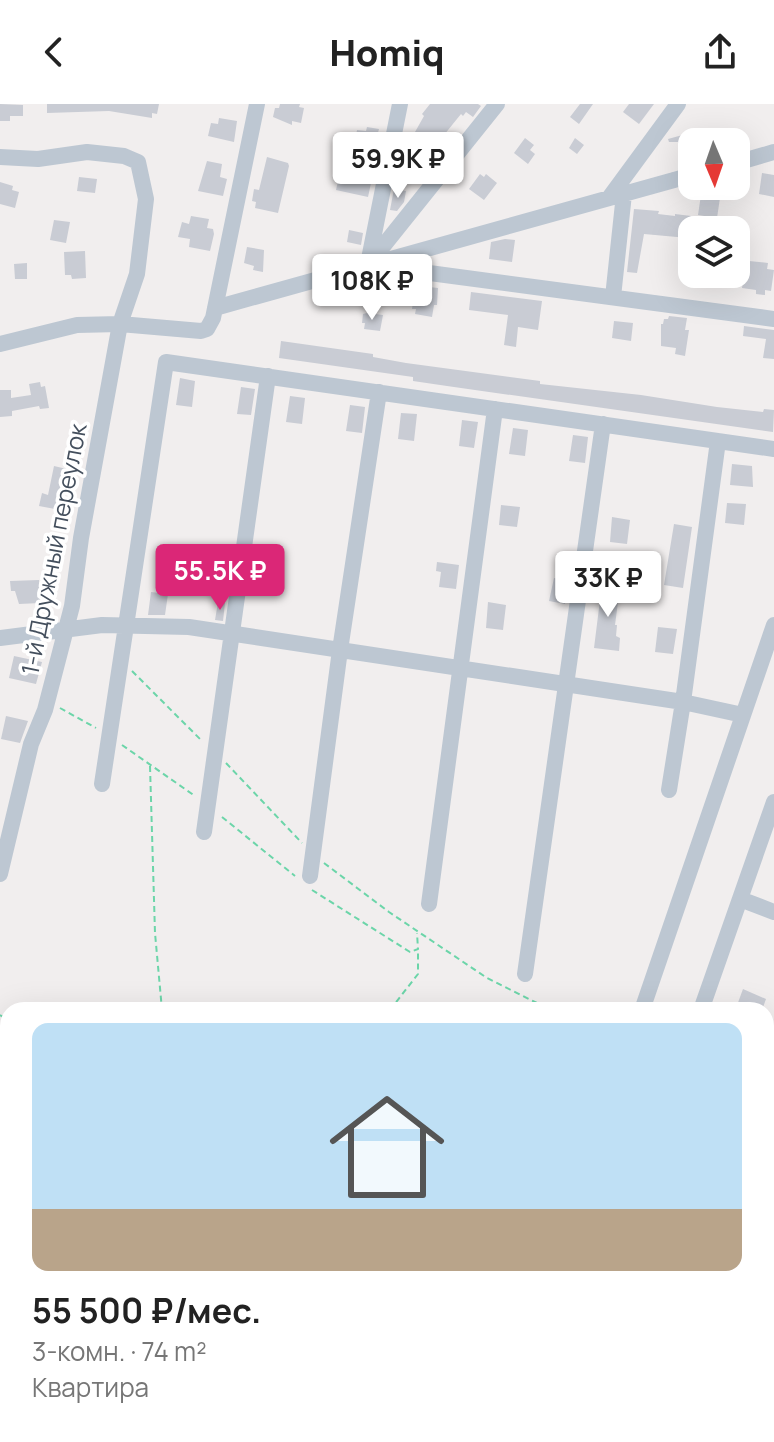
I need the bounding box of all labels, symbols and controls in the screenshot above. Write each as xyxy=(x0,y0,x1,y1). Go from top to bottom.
text: Homiq xyxy=(329,28,445,77)
icon: back xyxy=(32,30,76,74)
icon: share xyxy=(698,30,742,74)
north arrow xyxy=(678,128,750,200)
map controls xyxy=(678,128,750,288)
pin: 59.9K ₽ xyxy=(324,132,472,200)
text: 59.9K ₽ xyxy=(351,140,445,176)
button: layers xyxy=(678,216,750,288)
pin: 108K ₽ xyxy=(307,254,437,322)
text: 108K ₽ xyxy=(330,262,414,298)
street label: 1-й Дружный переулок xyxy=(12,420,94,677)
pin: 55.5K ₽ xyxy=(146,544,294,612)
pin: 33K ₽ xyxy=(552,551,664,619)
text: 55.5K ₽ xyxy=(174,552,266,588)
text: 33K ₽ xyxy=(573,559,643,595)
icon: home xyxy=(315,1075,459,1219)
text: 55 500 ₽/мес. xyxy=(32,1287,261,1333)
text: 3-комн. · 74 m² xyxy=(32,1333,207,1369)
text: Квартира xyxy=(32,1369,149,1405)

